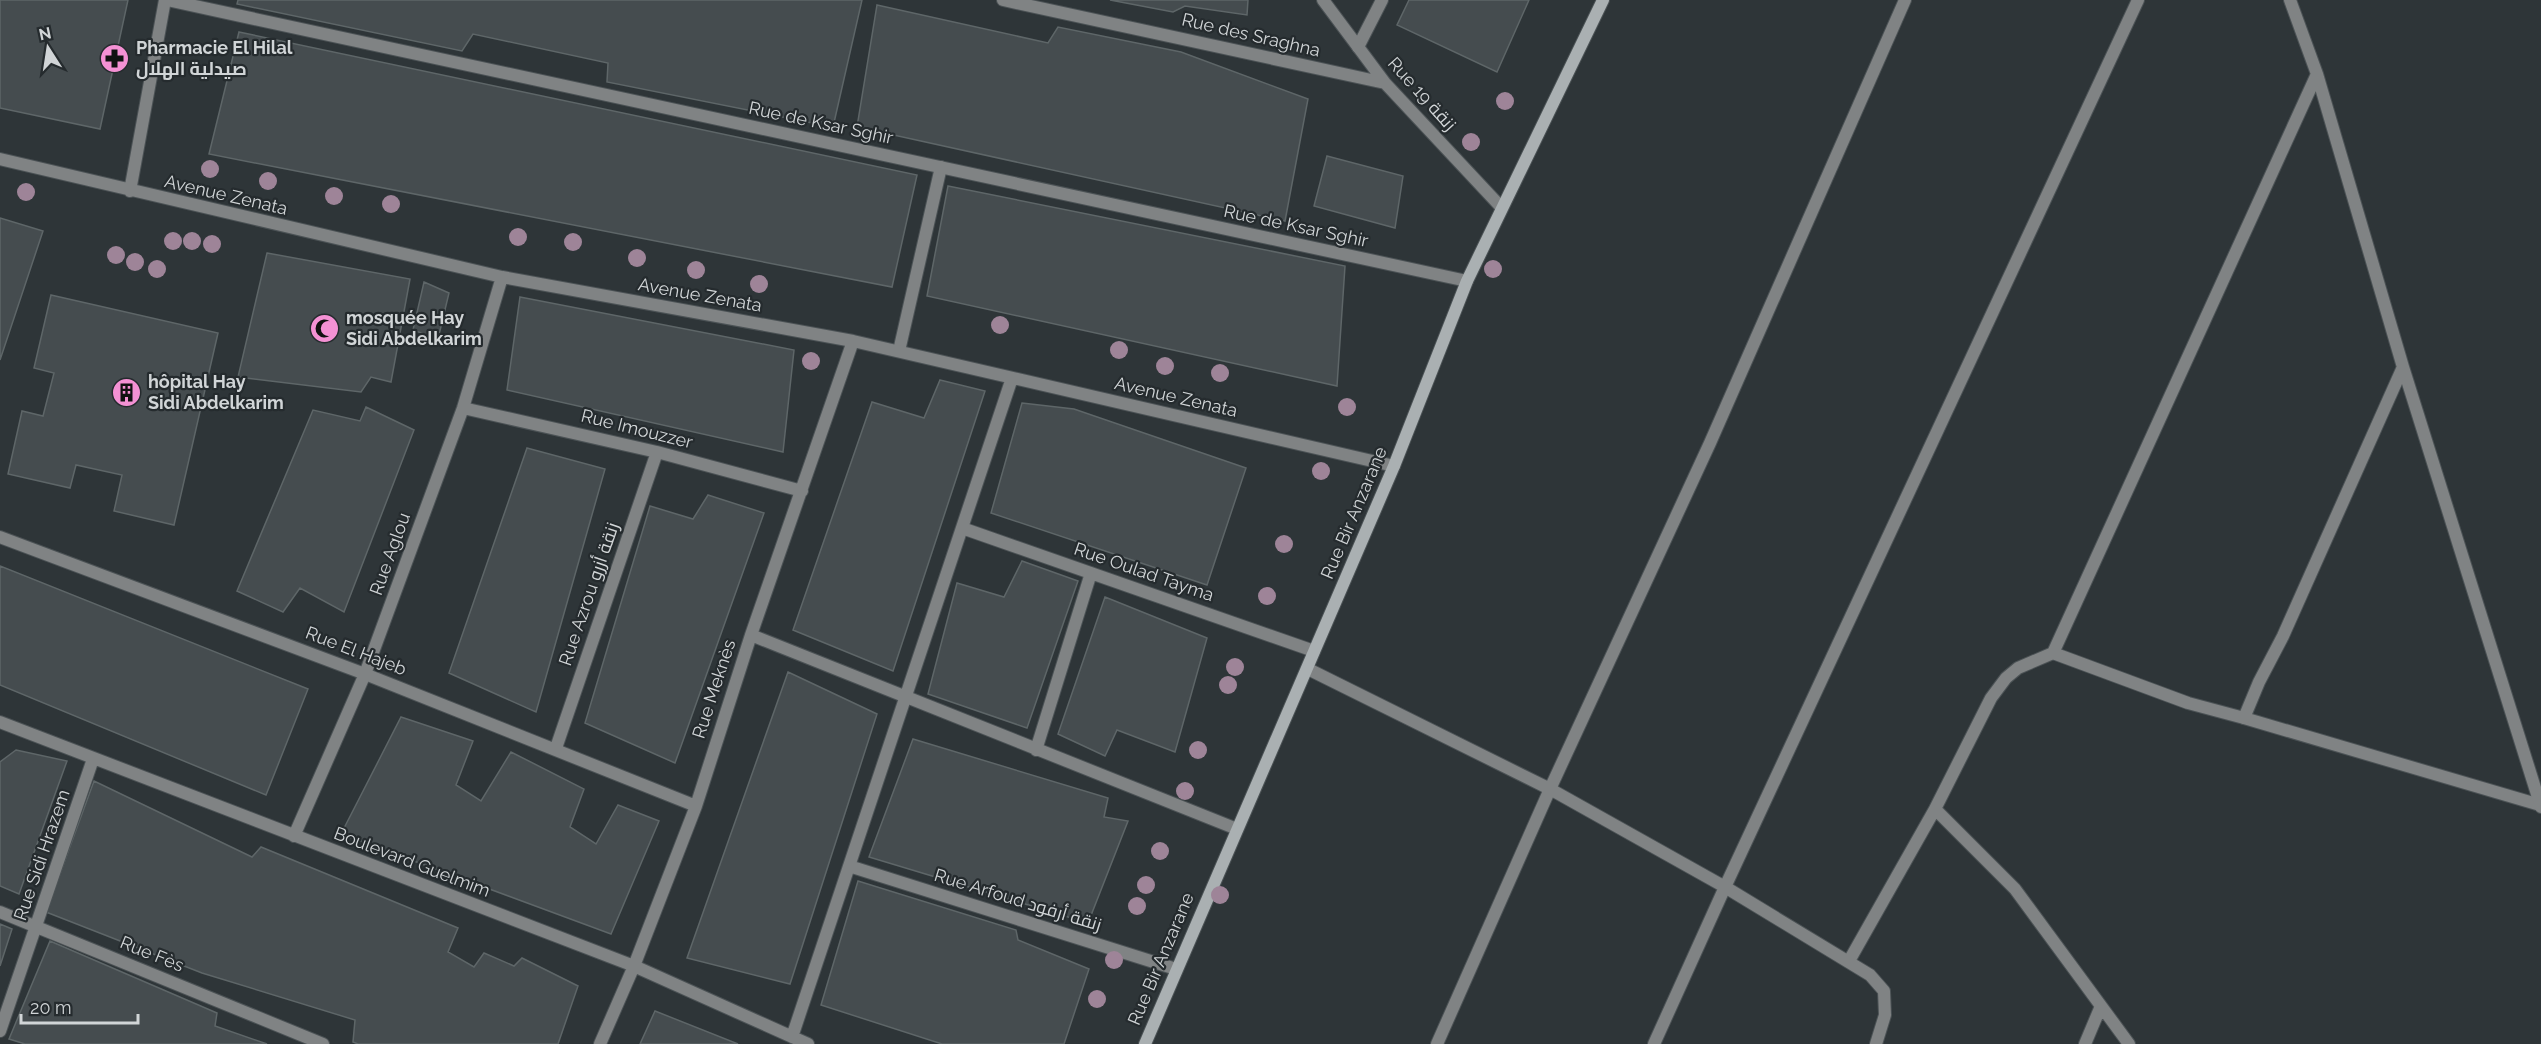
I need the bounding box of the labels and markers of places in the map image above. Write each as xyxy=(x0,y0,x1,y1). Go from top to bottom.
place label: Pharmacie El Hilal صيدلية الهلال xyxy=(136,37,293,80)
pharmacy icon: Pharmacie El Hilal صيدلية الهلال xyxy=(99,42,131,74)
place label: mosquée Hay Sidi Abdelkarim xyxy=(346,307,482,349)
mosque icon: mosquée Hay Sidi Abdelkarim xyxy=(309,312,341,344)
place label: hôpital Hay Sidi Abdelkarim xyxy=(148,371,284,413)
building icon: hôpital Hay Sidi Abdelkarim xyxy=(111,376,143,408)

